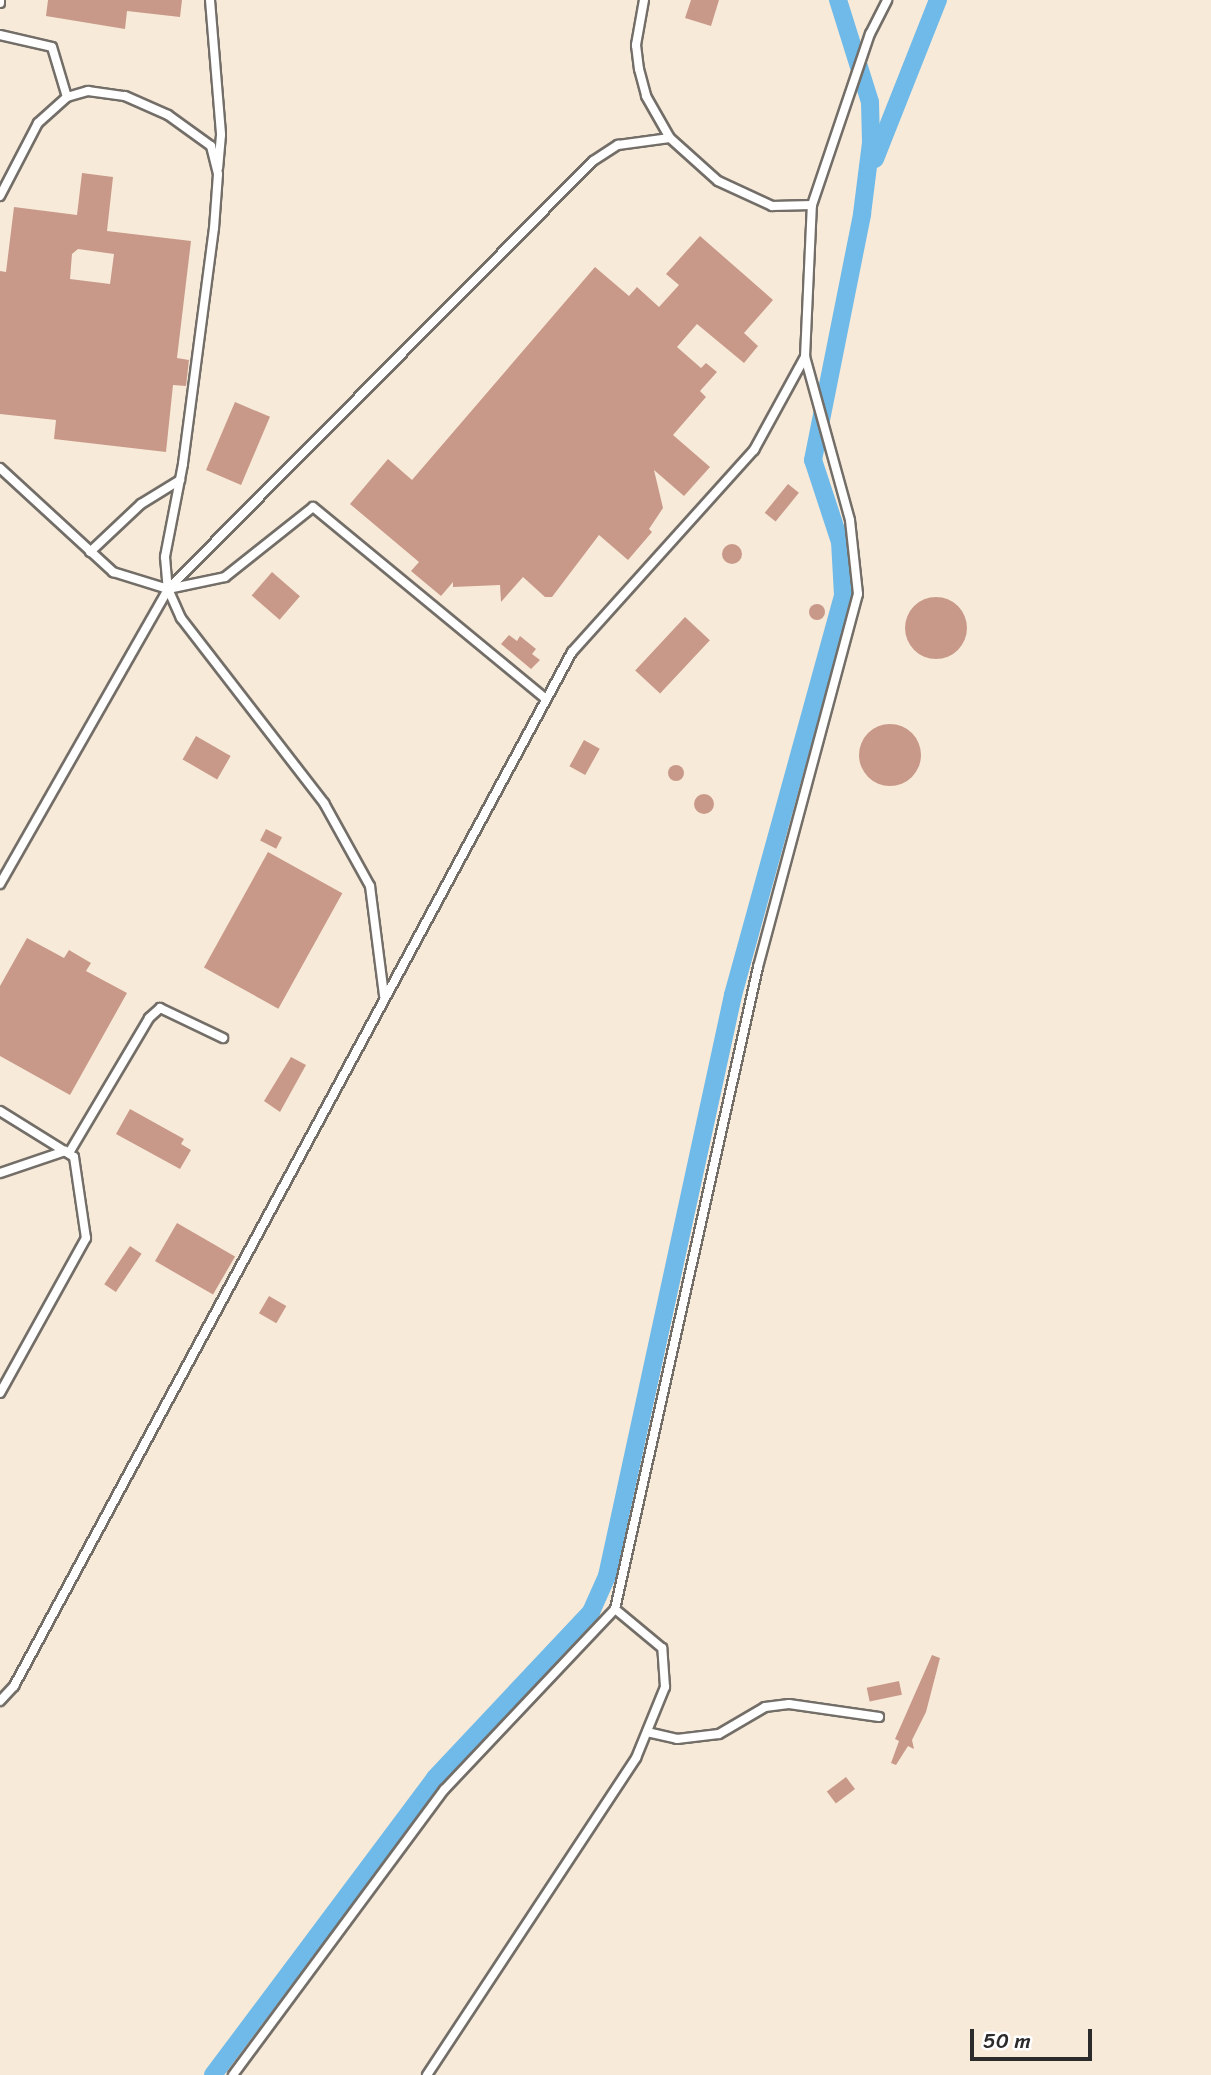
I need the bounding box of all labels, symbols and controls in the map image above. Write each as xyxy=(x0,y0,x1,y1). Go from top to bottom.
scale bar xyxy=(973,2016,1096,2060)
text: 50 m xyxy=(983,2022,1031,2060)

